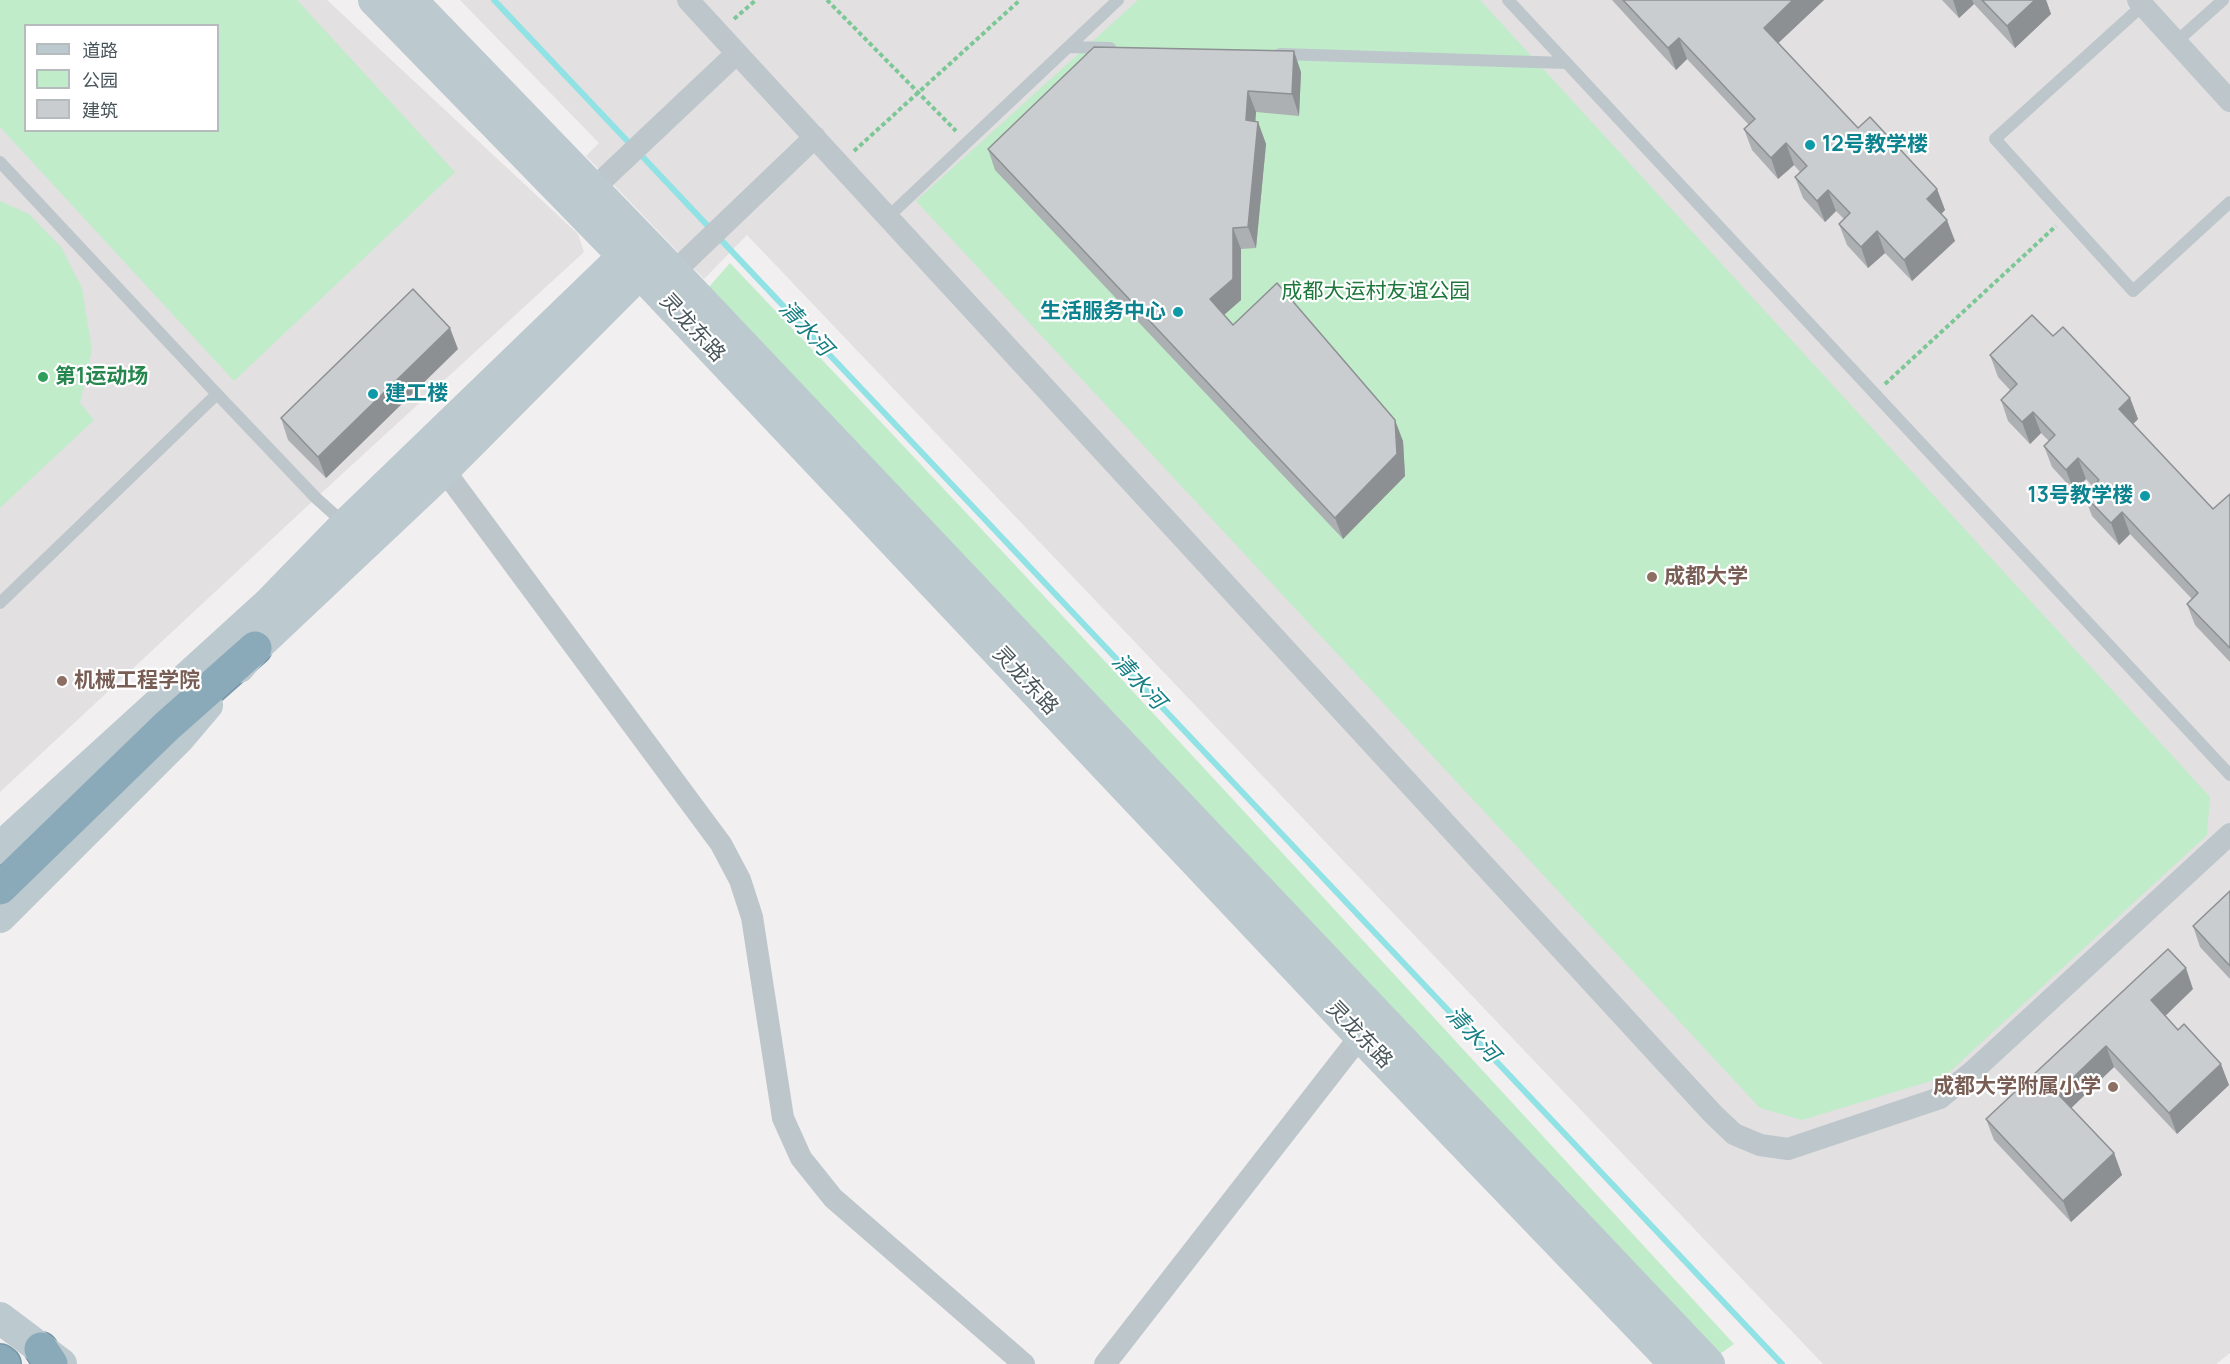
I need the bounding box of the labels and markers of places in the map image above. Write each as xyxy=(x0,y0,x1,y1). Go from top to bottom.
place label: 12号教学楼 xyxy=(1822,132,1928,158)
marker: 12号教学楼 xyxy=(1803,138,1817,152)
place label: 生活服务中心 xyxy=(1040,299,1166,325)
marker: 生活服务中心 xyxy=(1171,305,1185,319)
place label: 第1运动场 xyxy=(55,364,148,390)
marker: 第1运动场 xyxy=(36,370,50,384)
place label: 建工楼 xyxy=(385,381,448,407)
marker: 建工楼 xyxy=(366,387,380,401)
place label: 13号教学楼 xyxy=(2028,483,2133,509)
marker: 13号教学楼 xyxy=(2138,489,2152,503)
place label: 成都大学 xyxy=(1664,564,1748,590)
marker: 成都大学 xyxy=(1645,570,1659,584)
place label: 机械工程学院 xyxy=(74,668,200,694)
marker: 机械工程学院 xyxy=(55,674,69,688)
place label: 成都大学附属小学 xyxy=(1933,1074,2101,1100)
marker: 成都大学附属小学 xyxy=(2106,1080,2120,1094)

